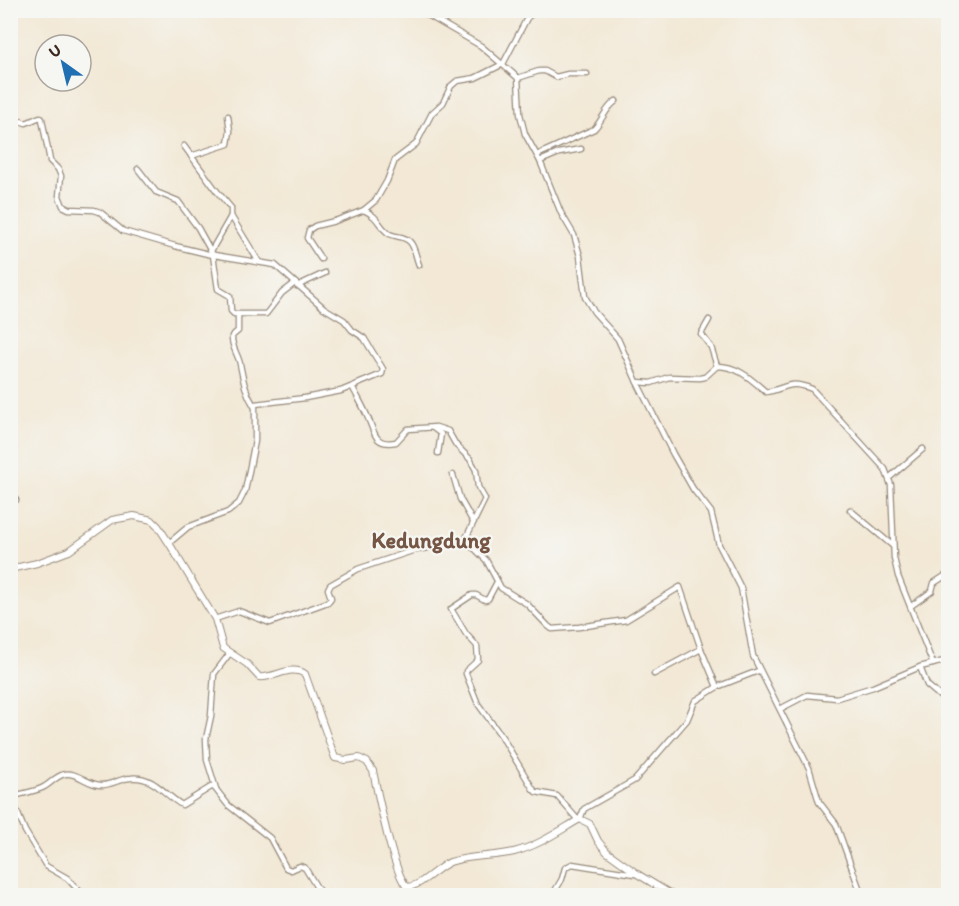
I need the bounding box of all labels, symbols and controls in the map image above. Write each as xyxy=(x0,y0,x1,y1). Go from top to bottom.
north arrow xyxy=(33,33,93,93)
text: U xyxy=(45,40,65,62)
district label: Kedungdung xyxy=(372,527,491,554)

